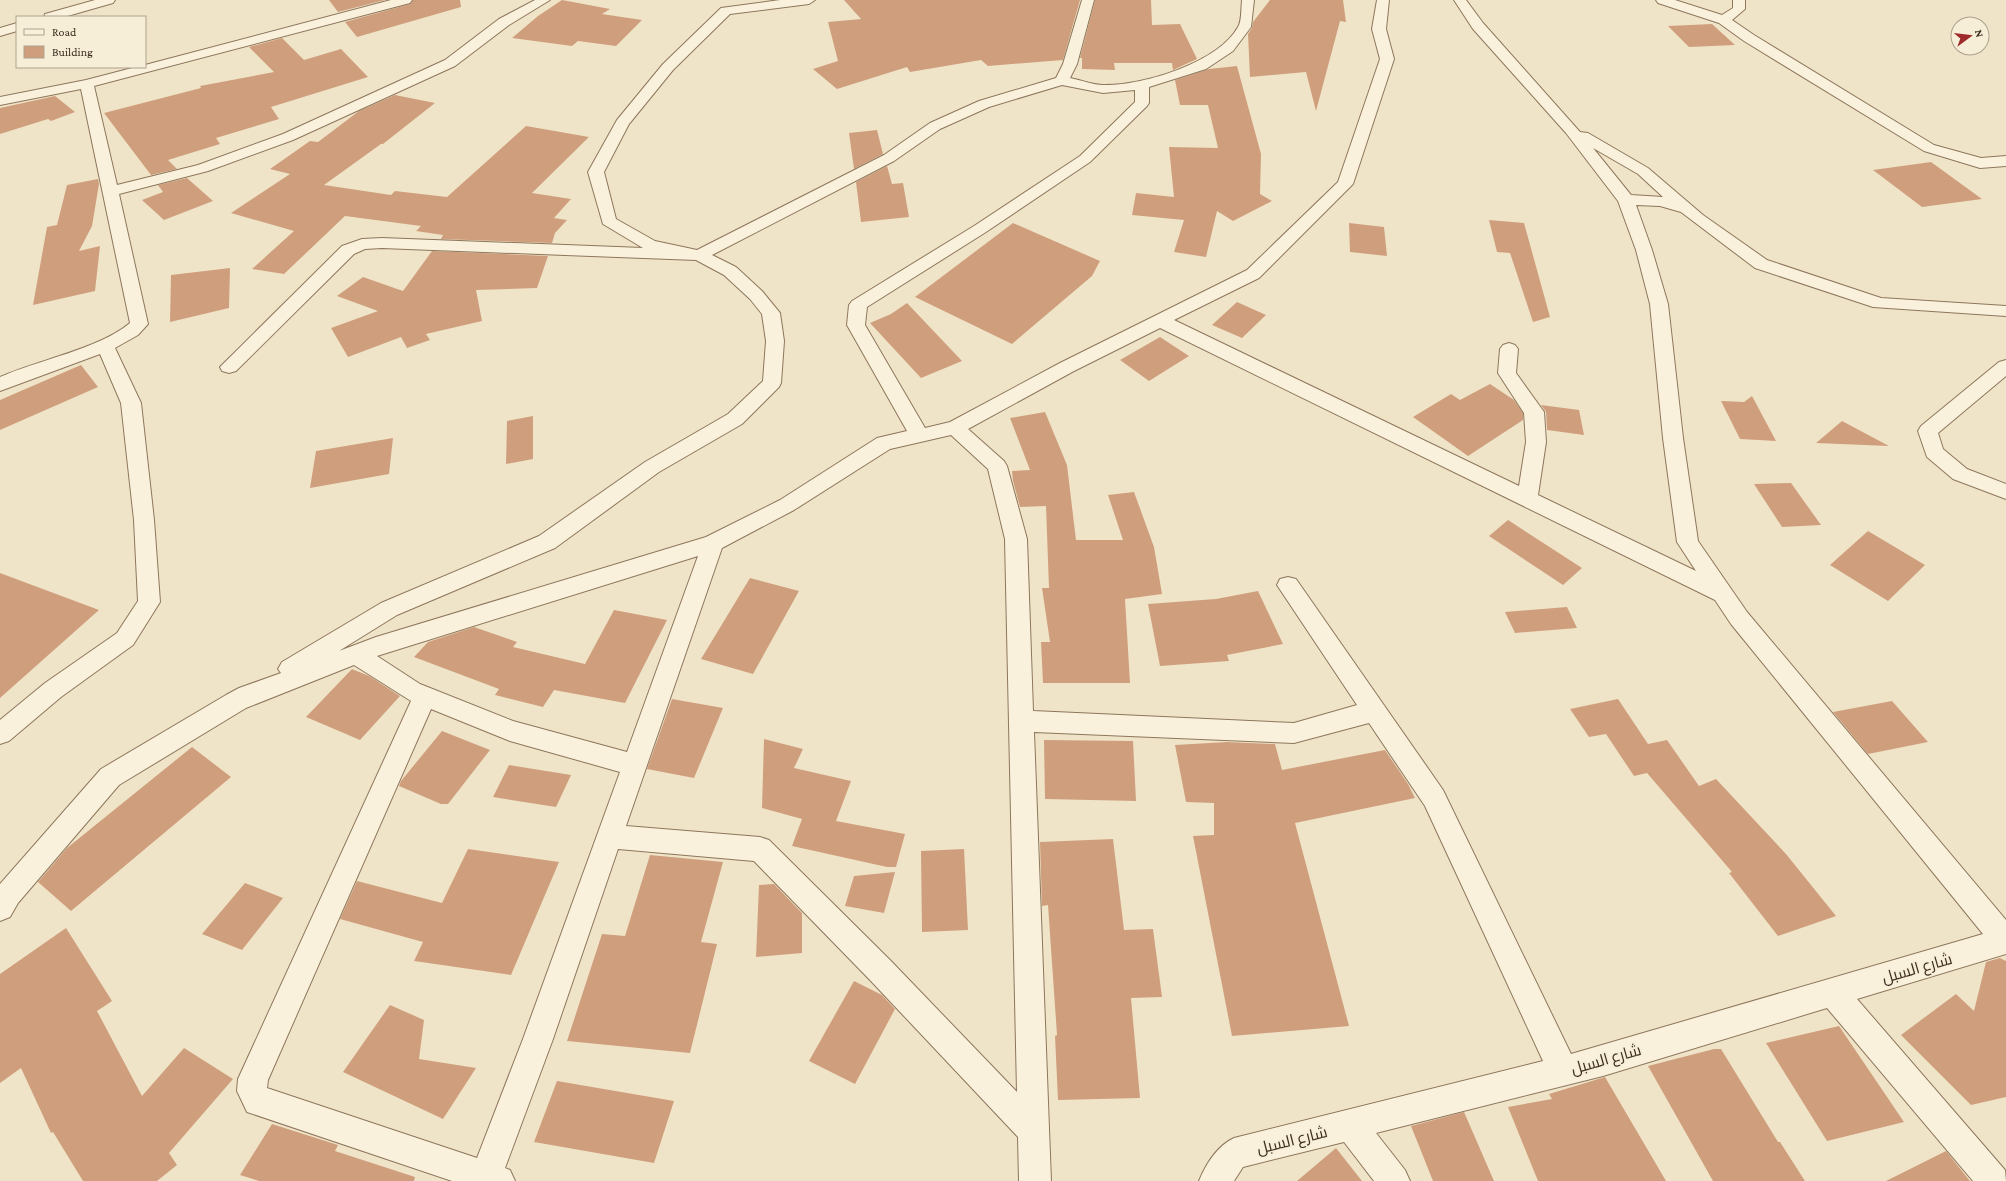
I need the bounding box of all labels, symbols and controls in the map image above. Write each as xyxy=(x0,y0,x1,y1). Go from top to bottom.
legend xyxy=(16,16,146,68)
north arrow xyxy=(1950,16,1990,56)
text: Road xyxy=(52,25,77,39)
text: N xyxy=(1973,28,1987,39)
text: Building xyxy=(52,45,93,59)
street label: شارع السبل xyxy=(1880,950,1955,989)
street label: شارع السبل xyxy=(1569,1041,1644,1080)
street label: شارع السبل xyxy=(1255,1123,1330,1160)

